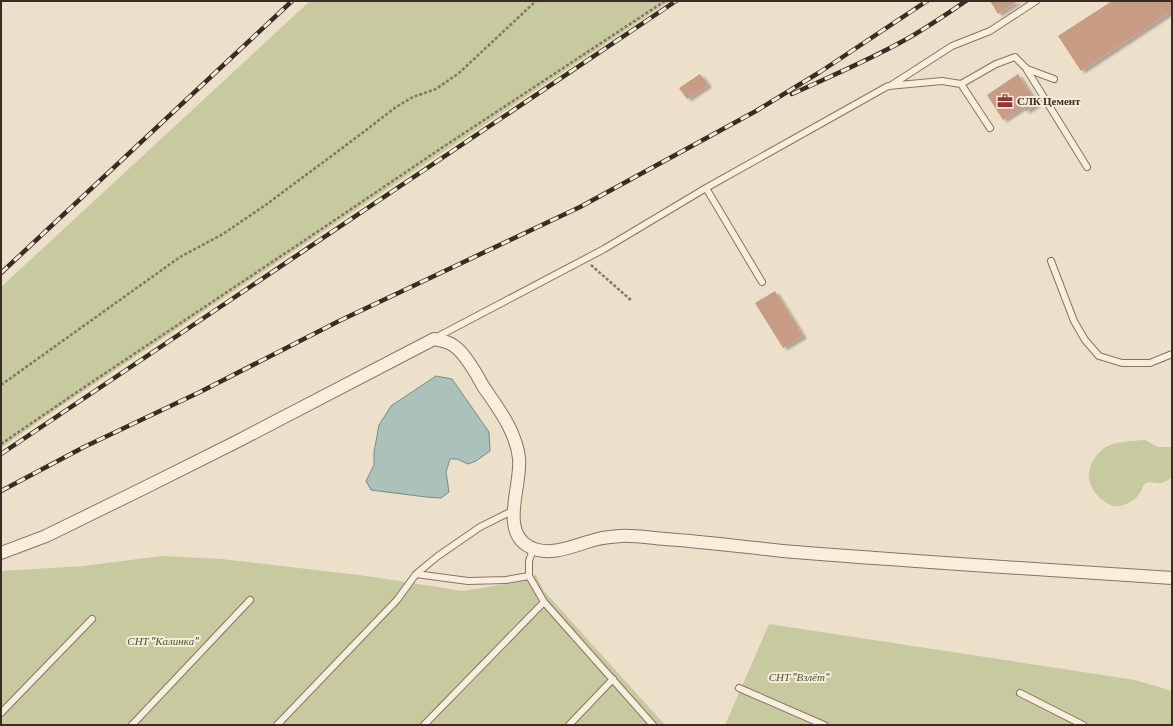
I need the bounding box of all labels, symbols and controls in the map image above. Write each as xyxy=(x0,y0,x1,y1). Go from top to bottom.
office icon: СЛК Цемент xyxy=(996,92,1014,110)
place label: СЛК Цемент xyxy=(1017,95,1081,107)
park label: СНТ "Калинка" xyxy=(127,635,199,647)
park label: СНТ "Взлёт" xyxy=(769,671,830,683)

